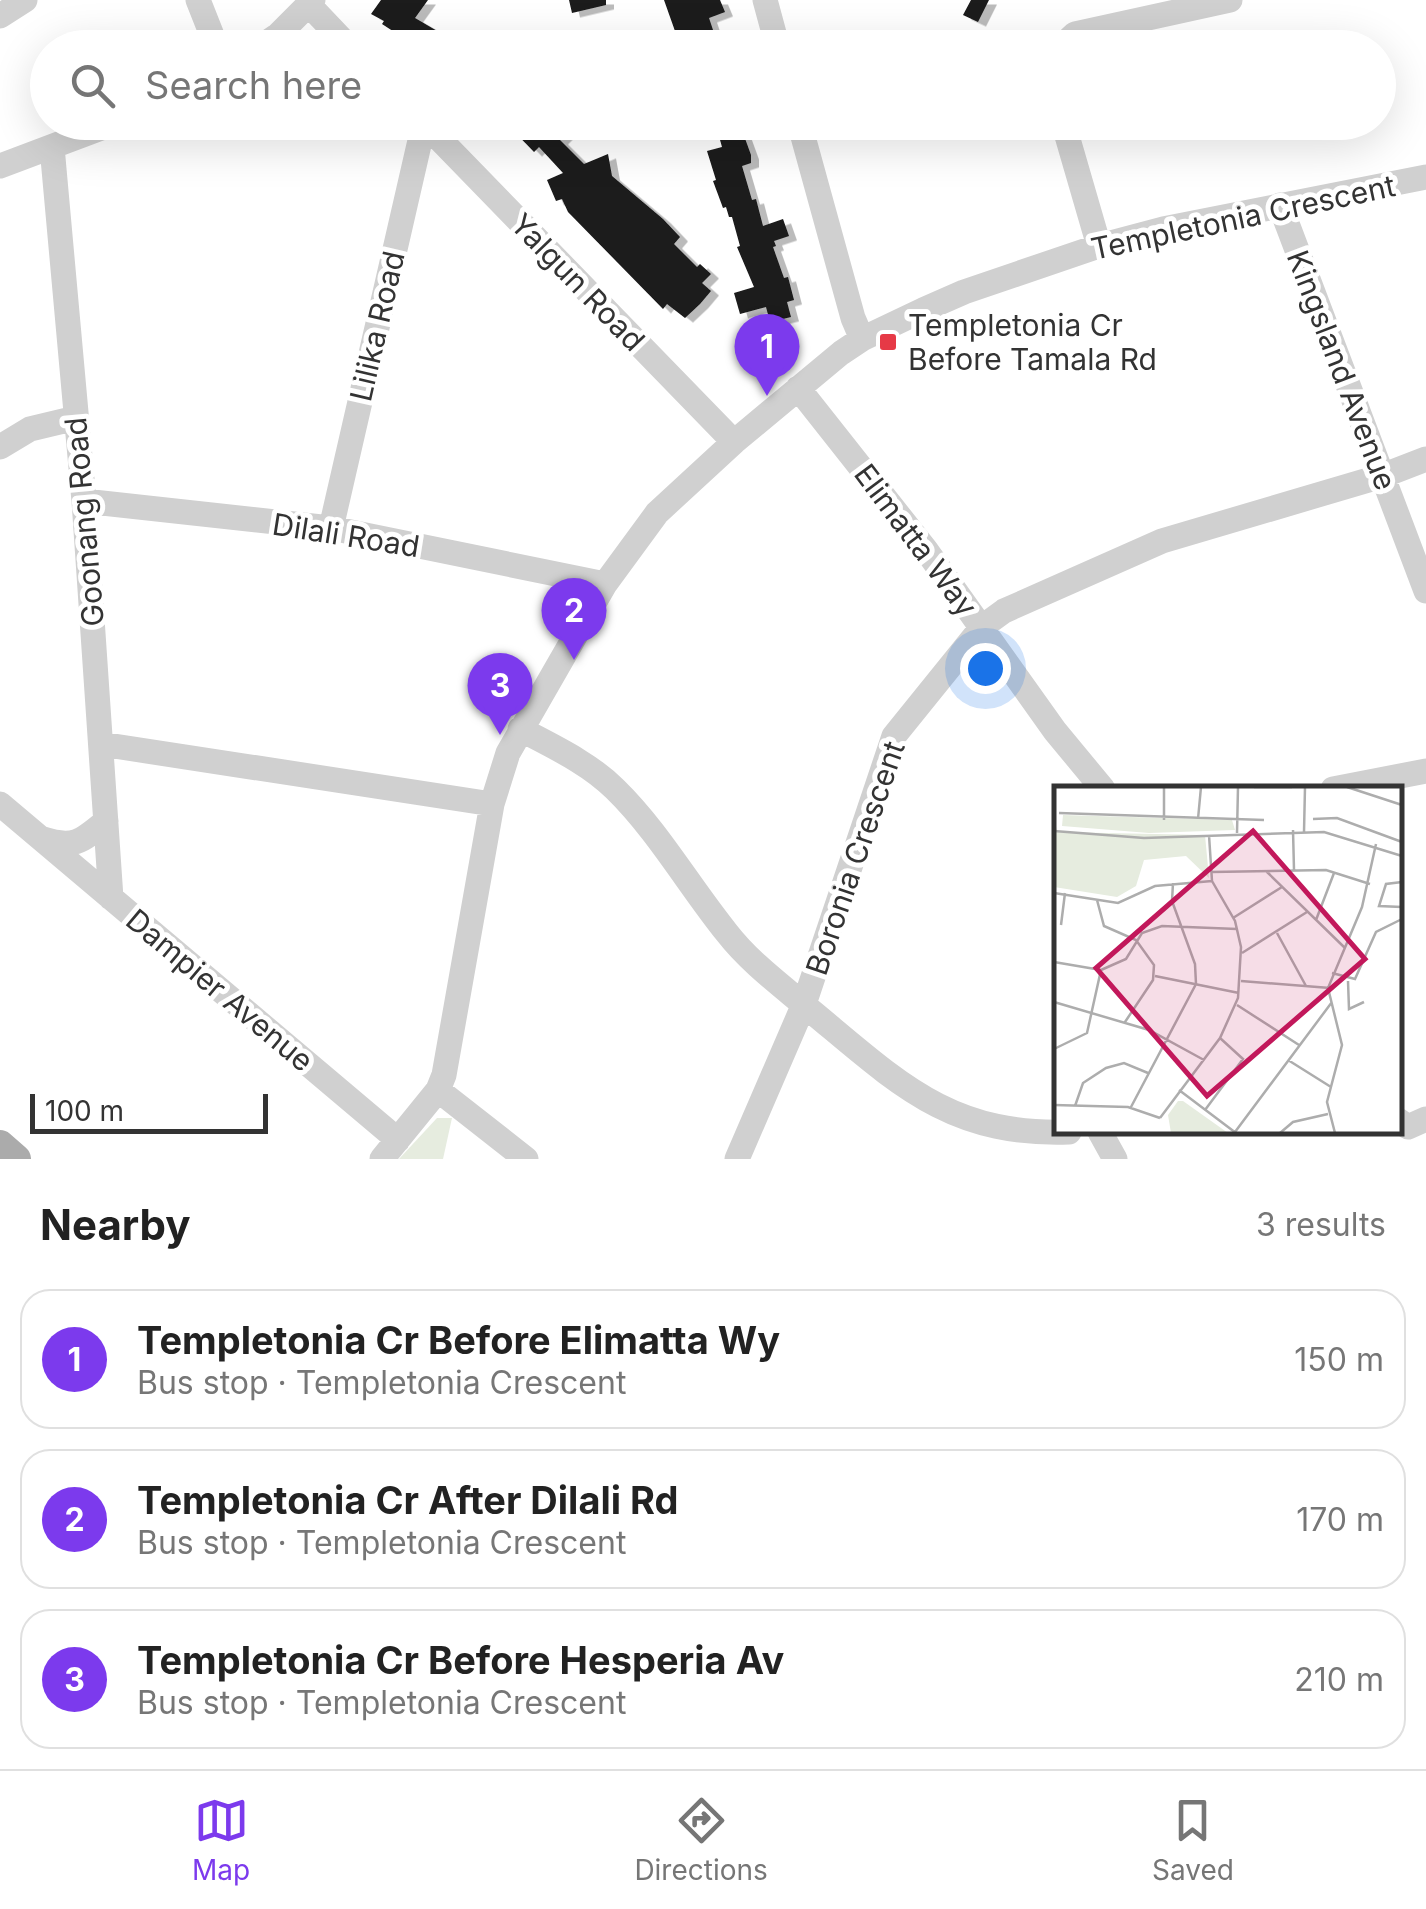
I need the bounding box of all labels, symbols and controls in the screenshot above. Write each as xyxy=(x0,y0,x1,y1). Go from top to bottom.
search box xyxy=(30,30,1396,140)
icon: search xyxy=(65,58,120,113)
text: Search here xyxy=(145,62,362,108)
street label: Templetonia Crescent xyxy=(1088,167,1398,267)
street label: Yalgun Road xyxy=(504,206,652,358)
street label: Kingsland Avenue xyxy=(1280,245,1404,495)
street label: Lilika Road xyxy=(342,247,412,405)
place label: Templetonia Cr Before Tamala Rd xyxy=(908,307,1157,377)
pin: 1 xyxy=(734,314,800,396)
marker: Templetonia Cr Before Tamala Rd xyxy=(877,331,899,353)
street label: Goonang Road xyxy=(57,416,111,628)
street label: Elimatta Way xyxy=(847,457,985,623)
street label: Dilali Road xyxy=(270,506,422,564)
pin: 2 xyxy=(542,578,606,660)
your location xyxy=(960,643,1011,694)
pin: 3 xyxy=(468,652,532,735)
street label: Boronia Crescent xyxy=(798,736,912,980)
inset map xyxy=(1054,786,1401,1134)
street label: Dampier Avenue xyxy=(119,901,321,1079)
scale bar xyxy=(30,1089,268,1134)
text: 100 m xyxy=(45,1094,124,1128)
text: Nearby xyxy=(40,1199,191,1250)
text: 3 results xyxy=(1256,1205,1386,1244)
text: Templetonia Cr Before Elimatta Wy xyxy=(137,1317,780,1363)
text: 1 xyxy=(68,1340,81,1379)
text: 150 m xyxy=(1294,1340,1384,1379)
text: Bus stop · Templetonia Crescent xyxy=(137,1363,626,1402)
text: Templetonia Cr After Dilali Rd xyxy=(137,1477,679,1523)
text: 2 xyxy=(64,1500,85,1539)
text: 170 m xyxy=(1296,1500,1384,1539)
text: Bus stop · Templetonia Crescent xyxy=(137,1523,626,1562)
text: Templetonia Cr Before Hesperia Av xyxy=(137,1637,784,1683)
text: 3 xyxy=(64,1660,85,1699)
text: 210 m xyxy=(1294,1660,1384,1699)
text: Bus stop · Templetonia Crescent xyxy=(137,1683,626,1722)
tab: Map xyxy=(192,1793,250,1887)
tab: Directions xyxy=(634,1793,768,1887)
tab: Saved xyxy=(1152,1793,1234,1887)

